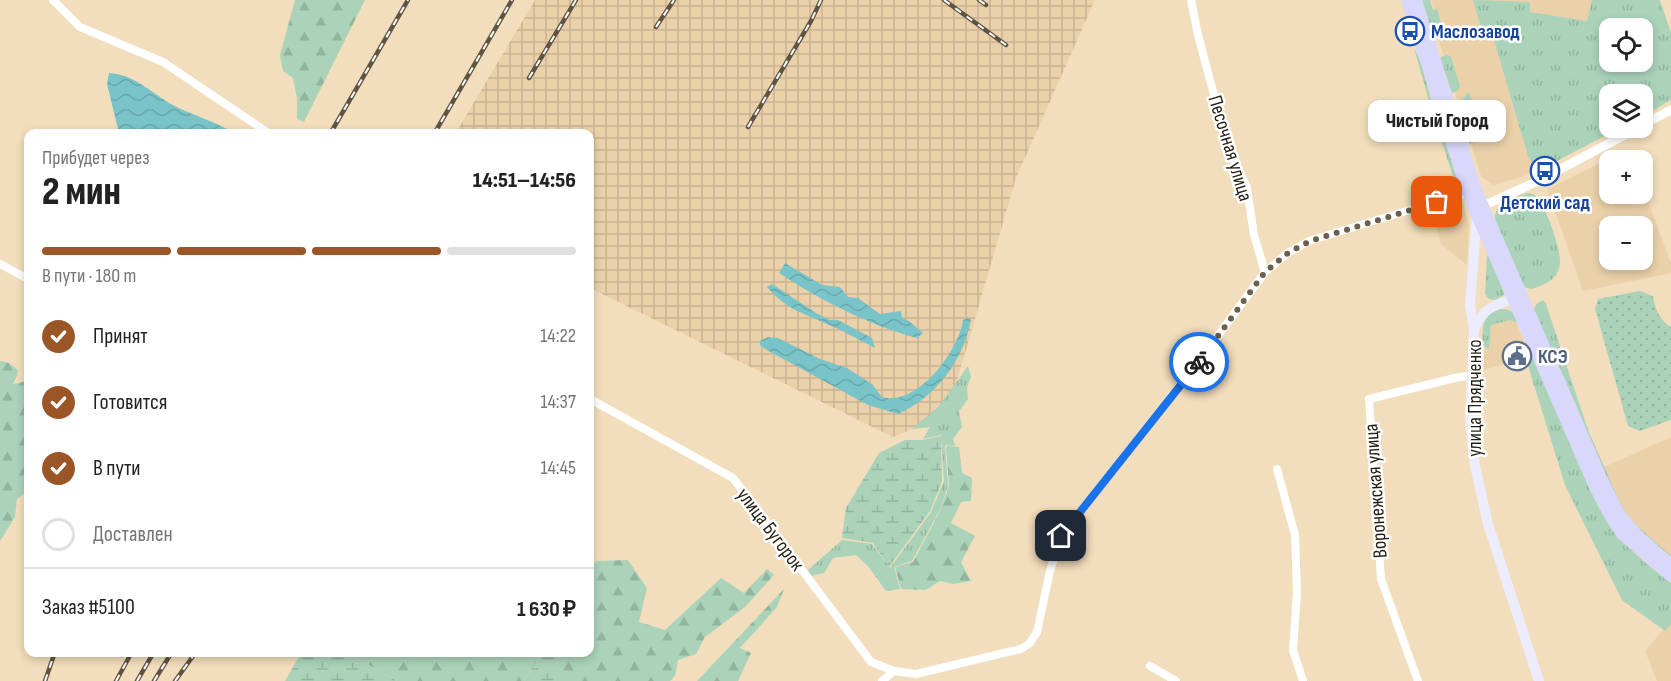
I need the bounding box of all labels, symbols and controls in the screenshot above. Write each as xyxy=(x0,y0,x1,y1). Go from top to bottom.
bus stop icon: Маслозавод xyxy=(1394,15,1426,47)
map controls xyxy=(1599,18,1653,270)
button: locate xyxy=(1599,18,1653,72)
place label: Маслозавод xyxy=(1431,20,1520,44)
button: layers xyxy=(1599,84,1653,138)
street label: Песочная улица xyxy=(1203,93,1257,204)
callout: Чистый Город xyxy=(1368,100,1506,142)
text: Чистый Город xyxy=(1386,109,1488,133)
text: Прибудет через xyxy=(42,146,150,170)
button: + xyxy=(1599,150,1653,204)
bus stop icon: Детский сад xyxy=(1529,155,1561,187)
text: 14:51–14:56 xyxy=(473,167,576,194)
text: 2 мин xyxy=(42,169,121,216)
pin xyxy=(1411,176,1462,227)
icon: bag xyxy=(1420,185,1453,218)
place label: Детский сад xyxy=(1500,191,1590,215)
button: − xyxy=(1599,216,1653,270)
text: В пути · 180 m xyxy=(42,264,136,288)
icon: check xyxy=(42,320,75,353)
text: Принят xyxy=(93,323,148,350)
text: 14:22 xyxy=(540,324,576,348)
courier xyxy=(1169,332,1229,392)
street label: улица Прядченко xyxy=(1463,339,1487,457)
public building icon: КСЭ xyxy=(1501,340,1533,372)
place label: КСЭ xyxy=(1538,345,1568,369)
icon: bike xyxy=(1183,346,1216,379)
icon: check xyxy=(42,386,75,419)
text: Готовится xyxy=(93,389,167,416)
text: 14:37 xyxy=(540,390,576,414)
street label: Воронежская улица xyxy=(1359,423,1393,559)
icon: check xyxy=(42,452,75,485)
text: В пути xyxy=(93,455,141,482)
text: 14:45 xyxy=(540,456,576,480)
street label: улица Бугорок xyxy=(731,483,809,576)
pin xyxy=(1035,510,1086,561)
icon: home xyxy=(1044,519,1077,552)
text: Доставлен xyxy=(93,521,173,548)
text: Заказ #5100 xyxy=(42,594,135,621)
text: 1 630 ₽ xyxy=(517,596,576,623)

